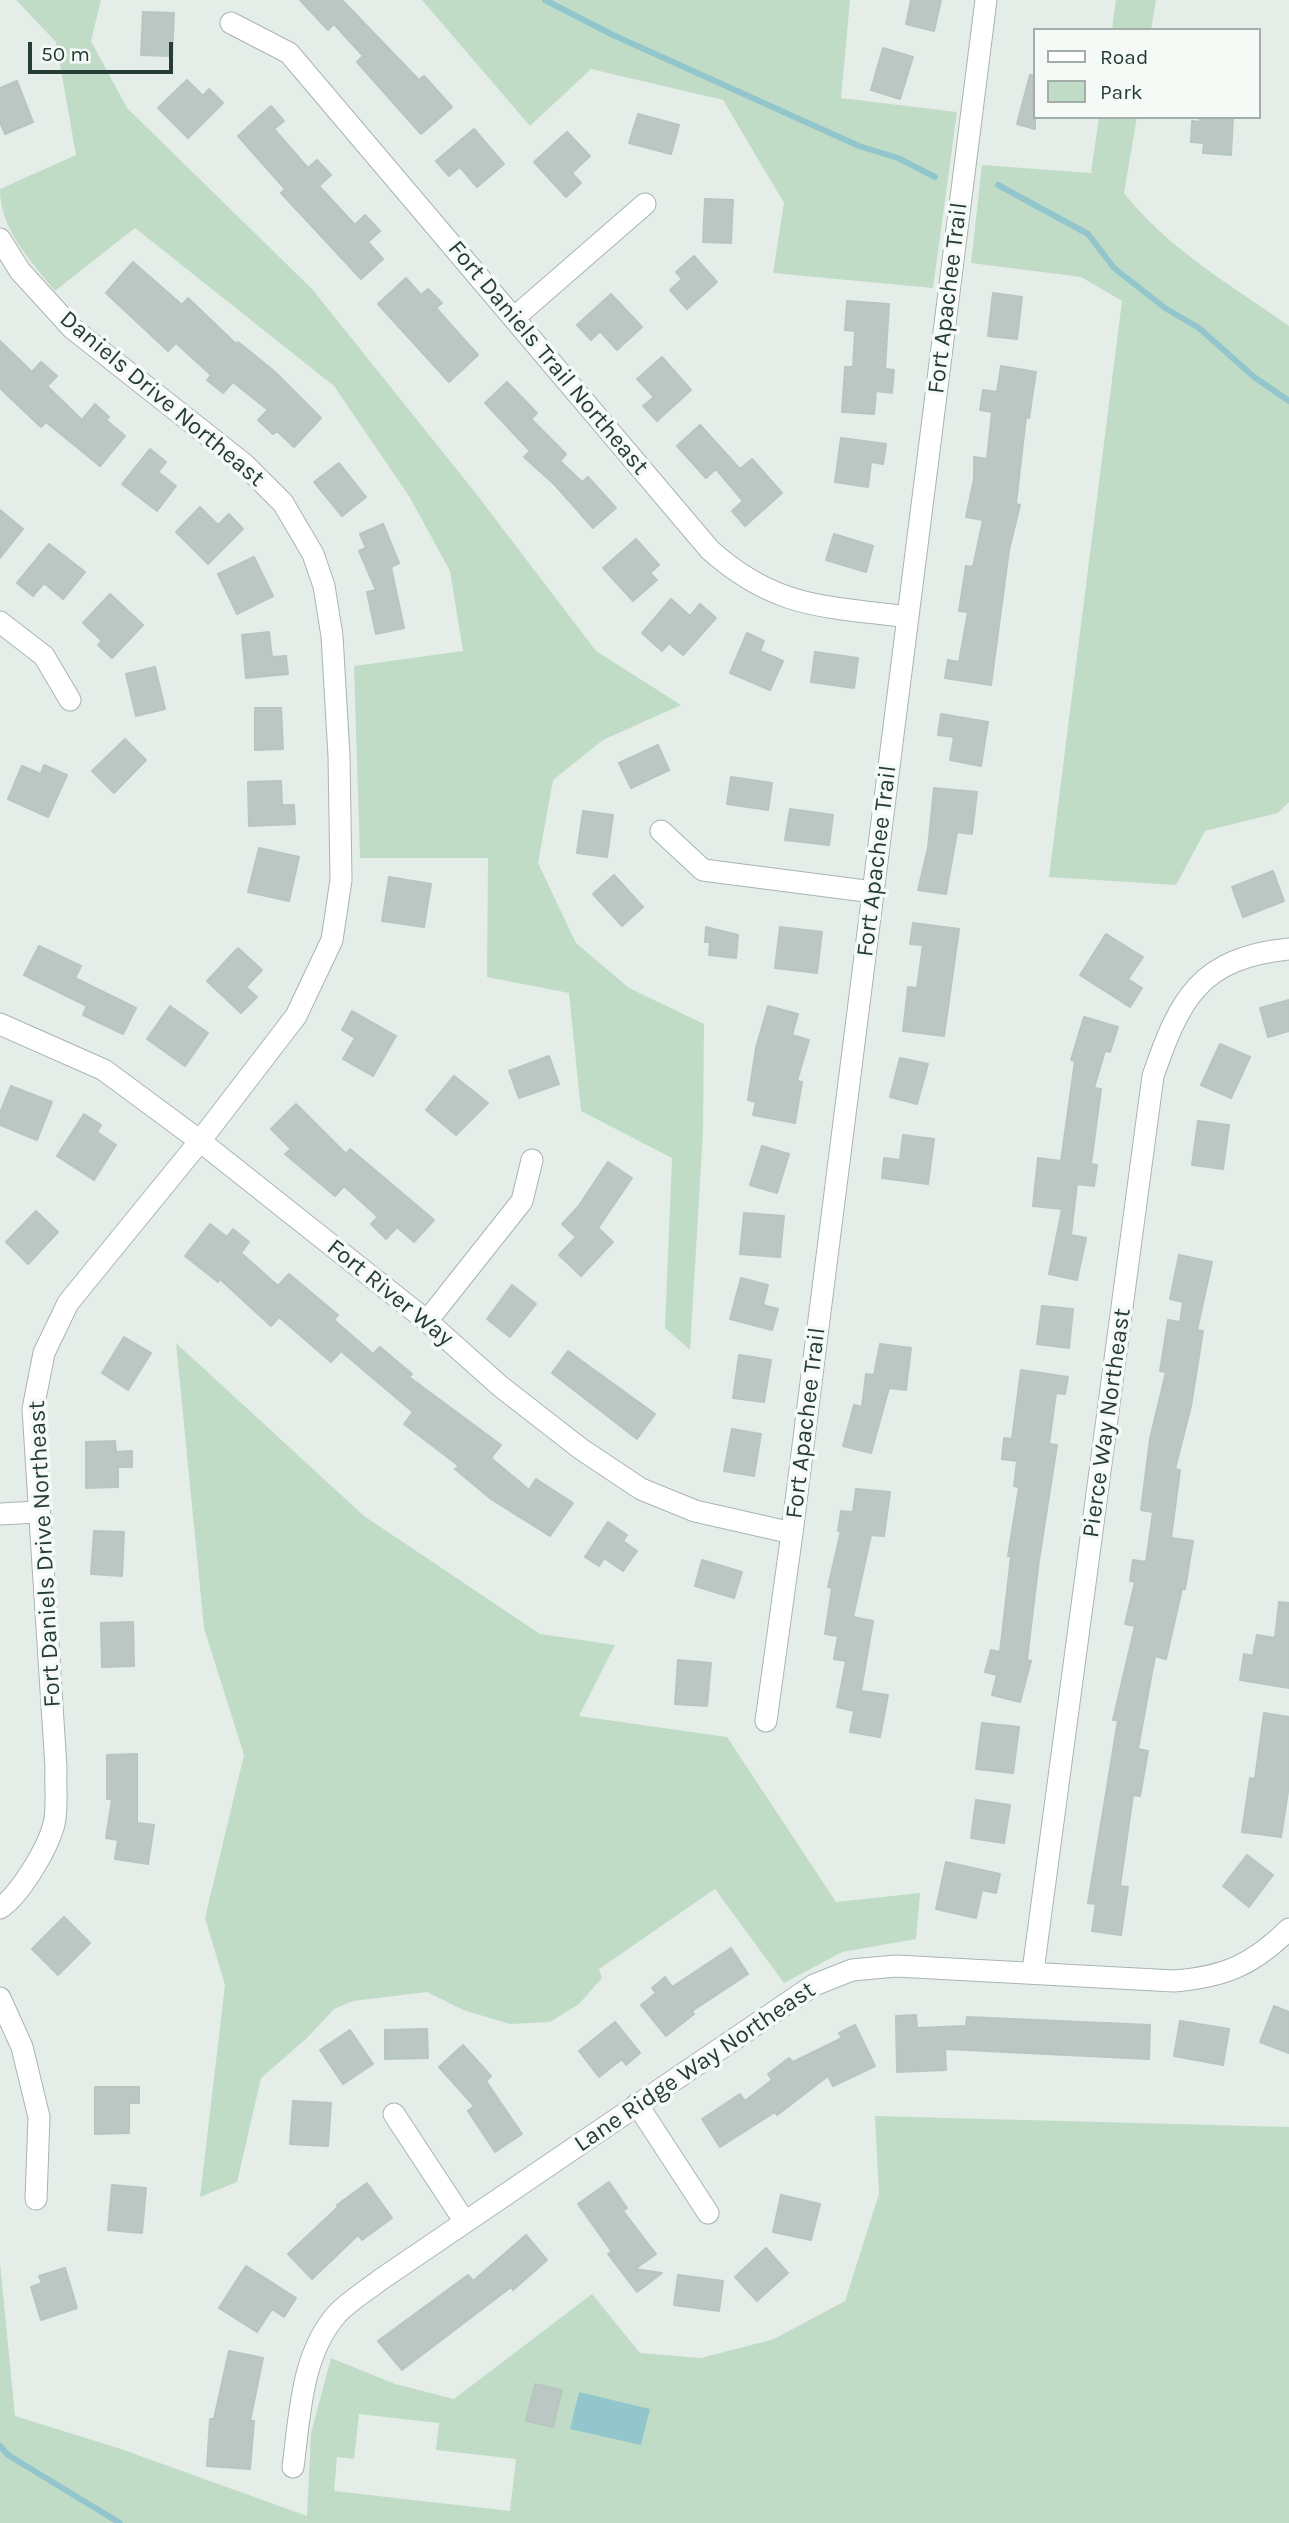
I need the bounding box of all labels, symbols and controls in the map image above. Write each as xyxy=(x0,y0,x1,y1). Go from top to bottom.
scale bar xyxy=(32,28,177,72)
legend xyxy=(1034,28,1261,119)
text: 50 m xyxy=(41,42,90,66)
text: Road xyxy=(1100,45,1148,69)
text: Park xyxy=(1100,80,1143,104)
street label: Fort Apachee Trail xyxy=(922,201,974,395)
street label: Fort Daniels Trail Northeast xyxy=(441,235,655,481)
street label: Daniels Drive Northeast xyxy=(54,305,270,493)
street label: Fort Apachee Trail xyxy=(851,764,903,958)
street label: Fort River Way xyxy=(321,1233,459,1353)
street label: Pierce Way Northeast xyxy=(1077,1306,1137,1540)
street label: Fort Apachee Trail xyxy=(780,1326,832,1520)
street label: Fort Daniels Drive Northeast xyxy=(23,1400,67,1708)
street label: Lane Ridge Way Northeast xyxy=(569,1976,821,2158)

